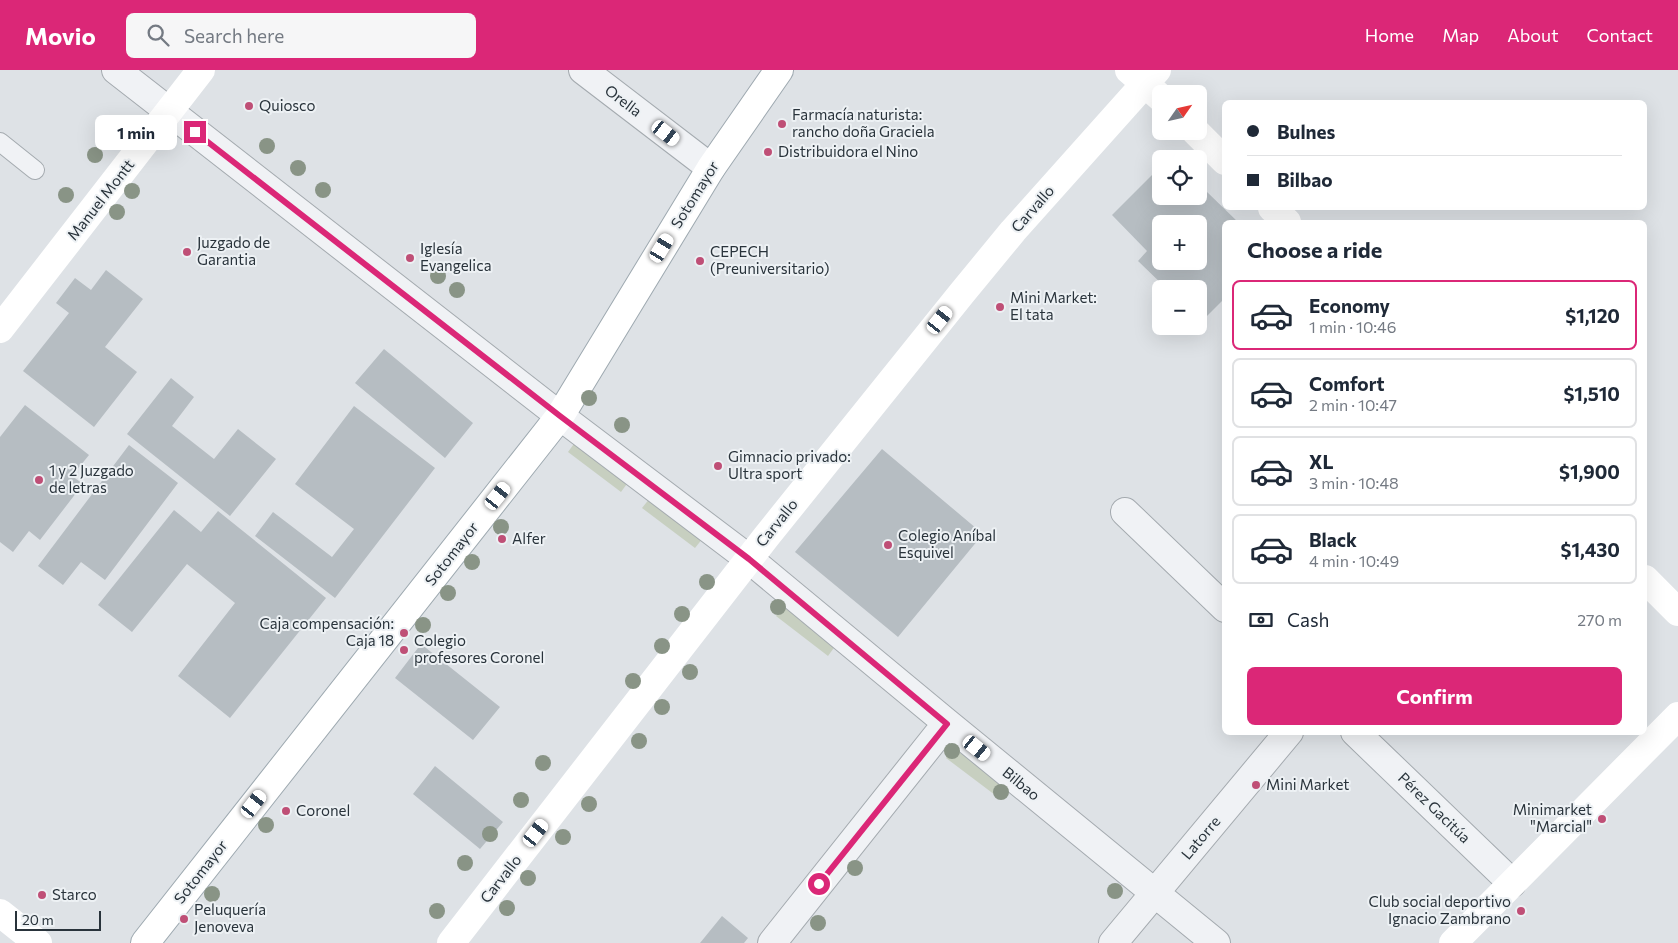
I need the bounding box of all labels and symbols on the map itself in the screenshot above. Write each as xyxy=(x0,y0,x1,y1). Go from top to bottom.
street label: Orella xyxy=(602,81,646,120)
north arrow xyxy=(1152,85,1208,140)
place label: Quiosco xyxy=(259,96,316,114)
marker: Quiosco xyxy=(243,100,255,112)
place label: Farmacía naturista: rancho doña Graciela xyxy=(792,105,935,140)
callout: 1 min xyxy=(95,114,178,150)
car xyxy=(649,118,682,148)
marker: Farmacía naturista: rancho doña Graciela xyxy=(776,118,788,130)
route end xyxy=(184,121,206,143)
place label: Distribuidora el Nino xyxy=(778,142,918,160)
marker: Distribuidora el Nino xyxy=(762,146,774,158)
street label: Manuel Montt xyxy=(63,155,137,243)
street label: Sotomayor xyxy=(666,158,722,231)
street label: Carvallo xyxy=(1007,181,1057,235)
car xyxy=(647,231,676,265)
place label: Juzgado de Garantia xyxy=(197,233,270,268)
place label: Iglesía Evangelica xyxy=(420,239,491,274)
place label: CEPECH (Preuniversitario) xyxy=(710,242,829,277)
marker: Juzgado de Garantia xyxy=(181,246,193,258)
marker: Iglesía Evangelica xyxy=(404,252,416,264)
marker: CEPECH (Preuniversitario) xyxy=(694,255,706,267)
place label: Mini Market: El tata xyxy=(1010,288,1097,323)
marker: Mini Market: El tata xyxy=(994,301,1006,313)
car xyxy=(924,304,955,336)
place label: Gimnacio privado: Ultra sport xyxy=(728,447,851,482)
marker: Gimnacio privado: Ultra sport xyxy=(712,460,724,472)
place label: 1 y 2 Juzgado de letras xyxy=(49,461,134,496)
marker: 1 y 2 Juzgado de letras xyxy=(33,474,45,486)
car xyxy=(482,480,513,512)
street label: Carvallo xyxy=(752,495,801,550)
street label: Sotomayor xyxy=(421,518,482,589)
place label: Colegio Aníbal Esquivel xyxy=(898,526,996,561)
place label: Alfer xyxy=(512,529,546,547)
marker: Alfer xyxy=(496,533,508,545)
marker: Colegio Aníbal Esquivel xyxy=(882,539,894,551)
place label: Caja compensación: Caja 18 xyxy=(259,614,394,649)
marker: Caja compensación: Caja 18 xyxy=(398,627,410,639)
place label: Colegio profesores Coronel xyxy=(414,631,544,666)
marker: Colegio profesores Coronel xyxy=(398,644,410,656)
car xyxy=(960,733,993,763)
street label: Bilbao xyxy=(999,763,1044,804)
street label: Pérez Gacitúa xyxy=(1395,768,1475,846)
place label: Mini Market xyxy=(1266,775,1349,793)
marker: Mini Market xyxy=(1250,779,1262,791)
car xyxy=(238,788,269,820)
place label: Minimarket "Marcial" xyxy=(1513,800,1592,835)
place label: Coronel xyxy=(296,801,350,819)
marker: Coronel xyxy=(280,805,292,817)
street label: Latorre xyxy=(1177,812,1224,863)
marker: Minimarket "Marcial" xyxy=(1596,813,1608,825)
car xyxy=(520,817,551,849)
street label: Sotomayor xyxy=(170,836,231,907)
street label: Carvallo xyxy=(476,851,525,906)
route start xyxy=(808,873,830,895)
place label: Starco xyxy=(52,885,97,903)
marker: Starco xyxy=(36,889,48,901)
place label: Club social deportivo Ignacio Zambrano xyxy=(1368,892,1511,927)
place label: Peluquería Jenoveva xyxy=(194,900,266,935)
marker: Club social deportivo Ignacio Zambrano xyxy=(1515,905,1527,917)
scale bar xyxy=(15,908,101,931)
marker: Peluquería Jenoveva xyxy=(178,913,190,925)

